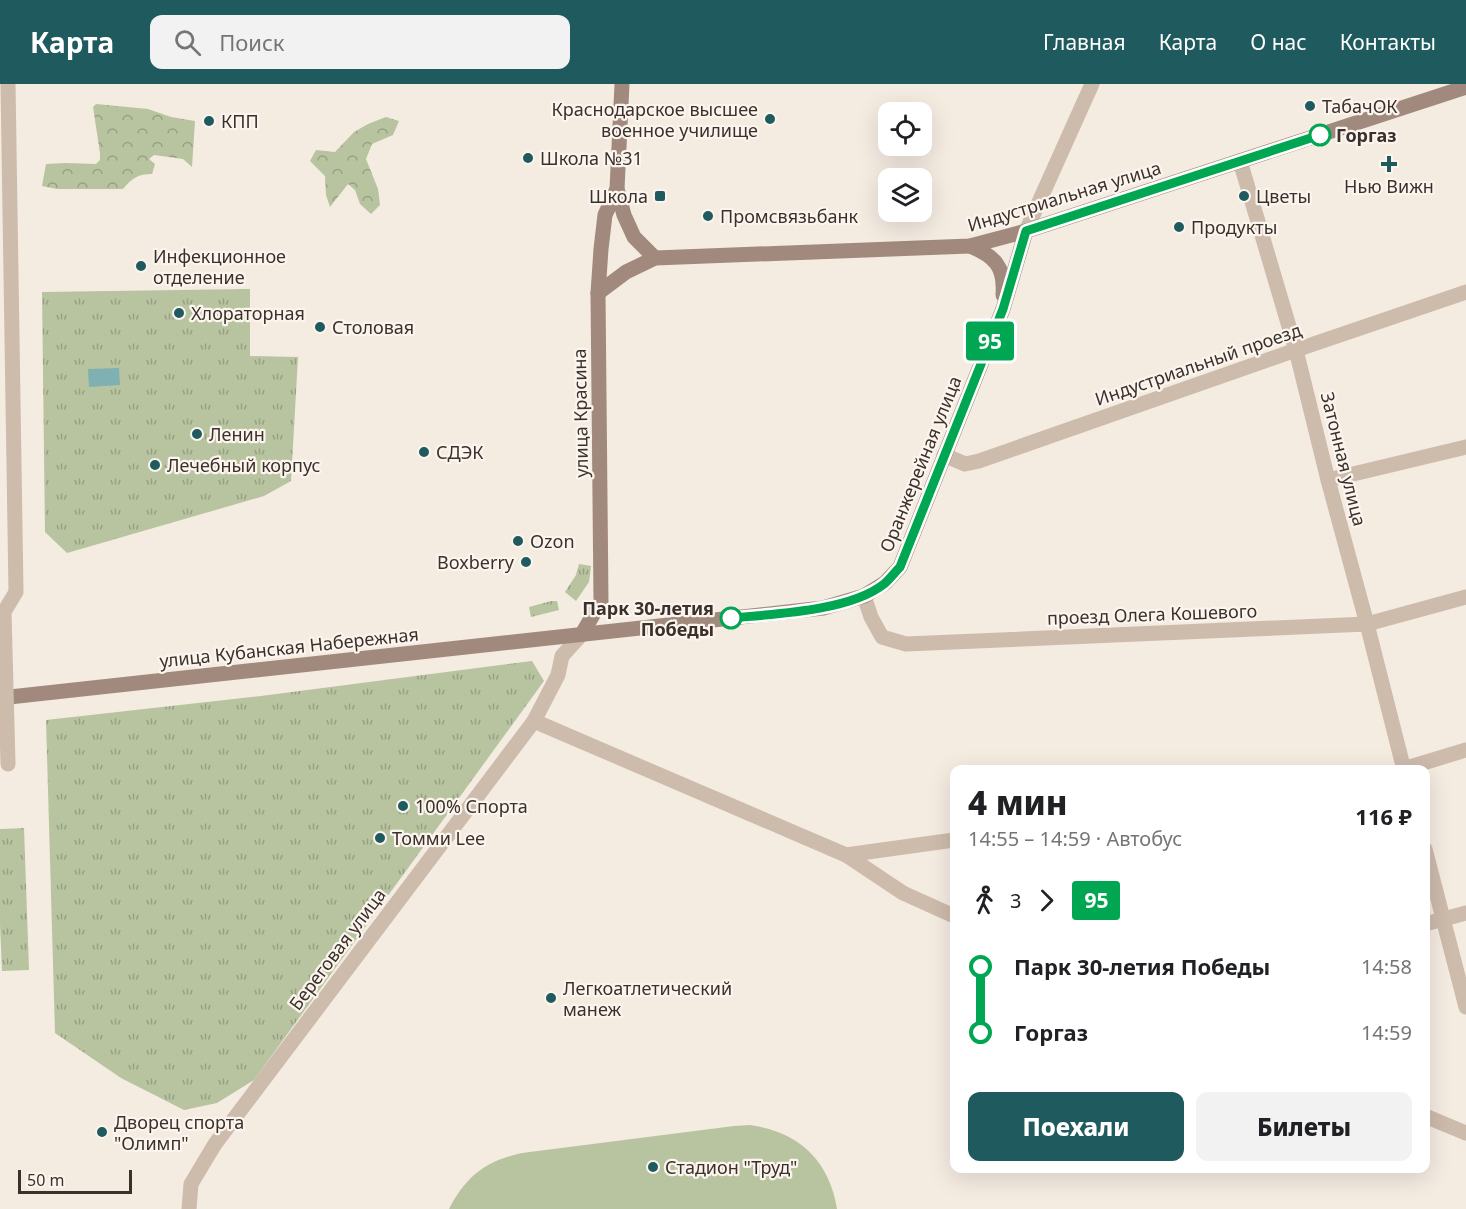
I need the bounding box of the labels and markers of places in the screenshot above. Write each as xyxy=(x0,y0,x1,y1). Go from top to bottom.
place label: ТабачОК xyxy=(1322,94,1398,118)
place label: Краснодарское высшее военное училище xyxy=(552,97,758,142)
marker: ТабачОК xyxy=(1303,99,1317,113)
place label: КПП xyxy=(221,109,259,133)
marker: Краснодарское высшее военное училище xyxy=(763,112,777,126)
marker: КПП xyxy=(202,114,216,128)
place label: Горгаз xyxy=(1336,123,1397,147)
marker: Горгаз xyxy=(1309,124,1331,146)
place label: Школа №31 xyxy=(540,146,643,170)
marker: Школа №31 xyxy=(521,151,535,165)
marker: Нью Вижн xyxy=(1380,155,1398,173)
place label: Нью Вижн xyxy=(1344,174,1434,198)
place label: Школа xyxy=(589,184,648,208)
place label: Цветы xyxy=(1256,184,1311,208)
marker: Школа xyxy=(653,189,667,203)
marker: Цветы xyxy=(1237,189,1251,203)
place label: Промсвязьбанк xyxy=(720,204,858,228)
marker: Промсвязьбанк xyxy=(701,209,715,223)
place label: Продукты xyxy=(1191,215,1277,239)
marker: Продукты xyxy=(1172,220,1186,234)
place label: Инфекционное отделение xyxy=(153,244,286,289)
marker: Инфекционное отделение xyxy=(134,259,148,273)
place label: Хлораторная xyxy=(191,301,305,325)
marker: Хлораторная xyxy=(172,306,186,320)
place label: Столовая xyxy=(332,315,414,339)
marker: Столовая xyxy=(313,320,327,334)
place label: Ленин xyxy=(209,422,265,446)
marker: Ленин xyxy=(190,427,204,441)
place label: СДЭК xyxy=(436,440,484,464)
marker: СДЭК xyxy=(417,445,431,459)
place label: Лечебный корпус xyxy=(167,453,321,477)
marker: Лечебный корпус xyxy=(148,458,162,472)
place label: Ozon xyxy=(530,529,575,553)
marker: Ozon xyxy=(511,534,525,548)
place label: Boxberry xyxy=(437,550,515,574)
marker: Boxberry xyxy=(519,555,533,569)
place label: Парк 30-летия Победы xyxy=(582,596,714,641)
marker: Парк 30-летия Победы xyxy=(720,607,742,629)
place label: 100% Спорта xyxy=(415,794,528,818)
marker: 100% Спорта xyxy=(396,799,410,813)
place label: Томми Lee xyxy=(392,826,485,850)
marker: Томми Lee xyxy=(373,831,387,845)
place label: Легкоатлетический манеж xyxy=(563,976,732,1021)
marker: Легкоатлетический манеж xyxy=(544,991,558,1005)
place label: Дворец спорта "Олимп" xyxy=(114,1110,244,1155)
marker: Дворец спорта "Олимп" xyxy=(95,1125,109,1139)
place label: Стадион "Труд" xyxy=(665,1155,797,1179)
marker: Стадион "Труд" xyxy=(646,1160,660,1174)

